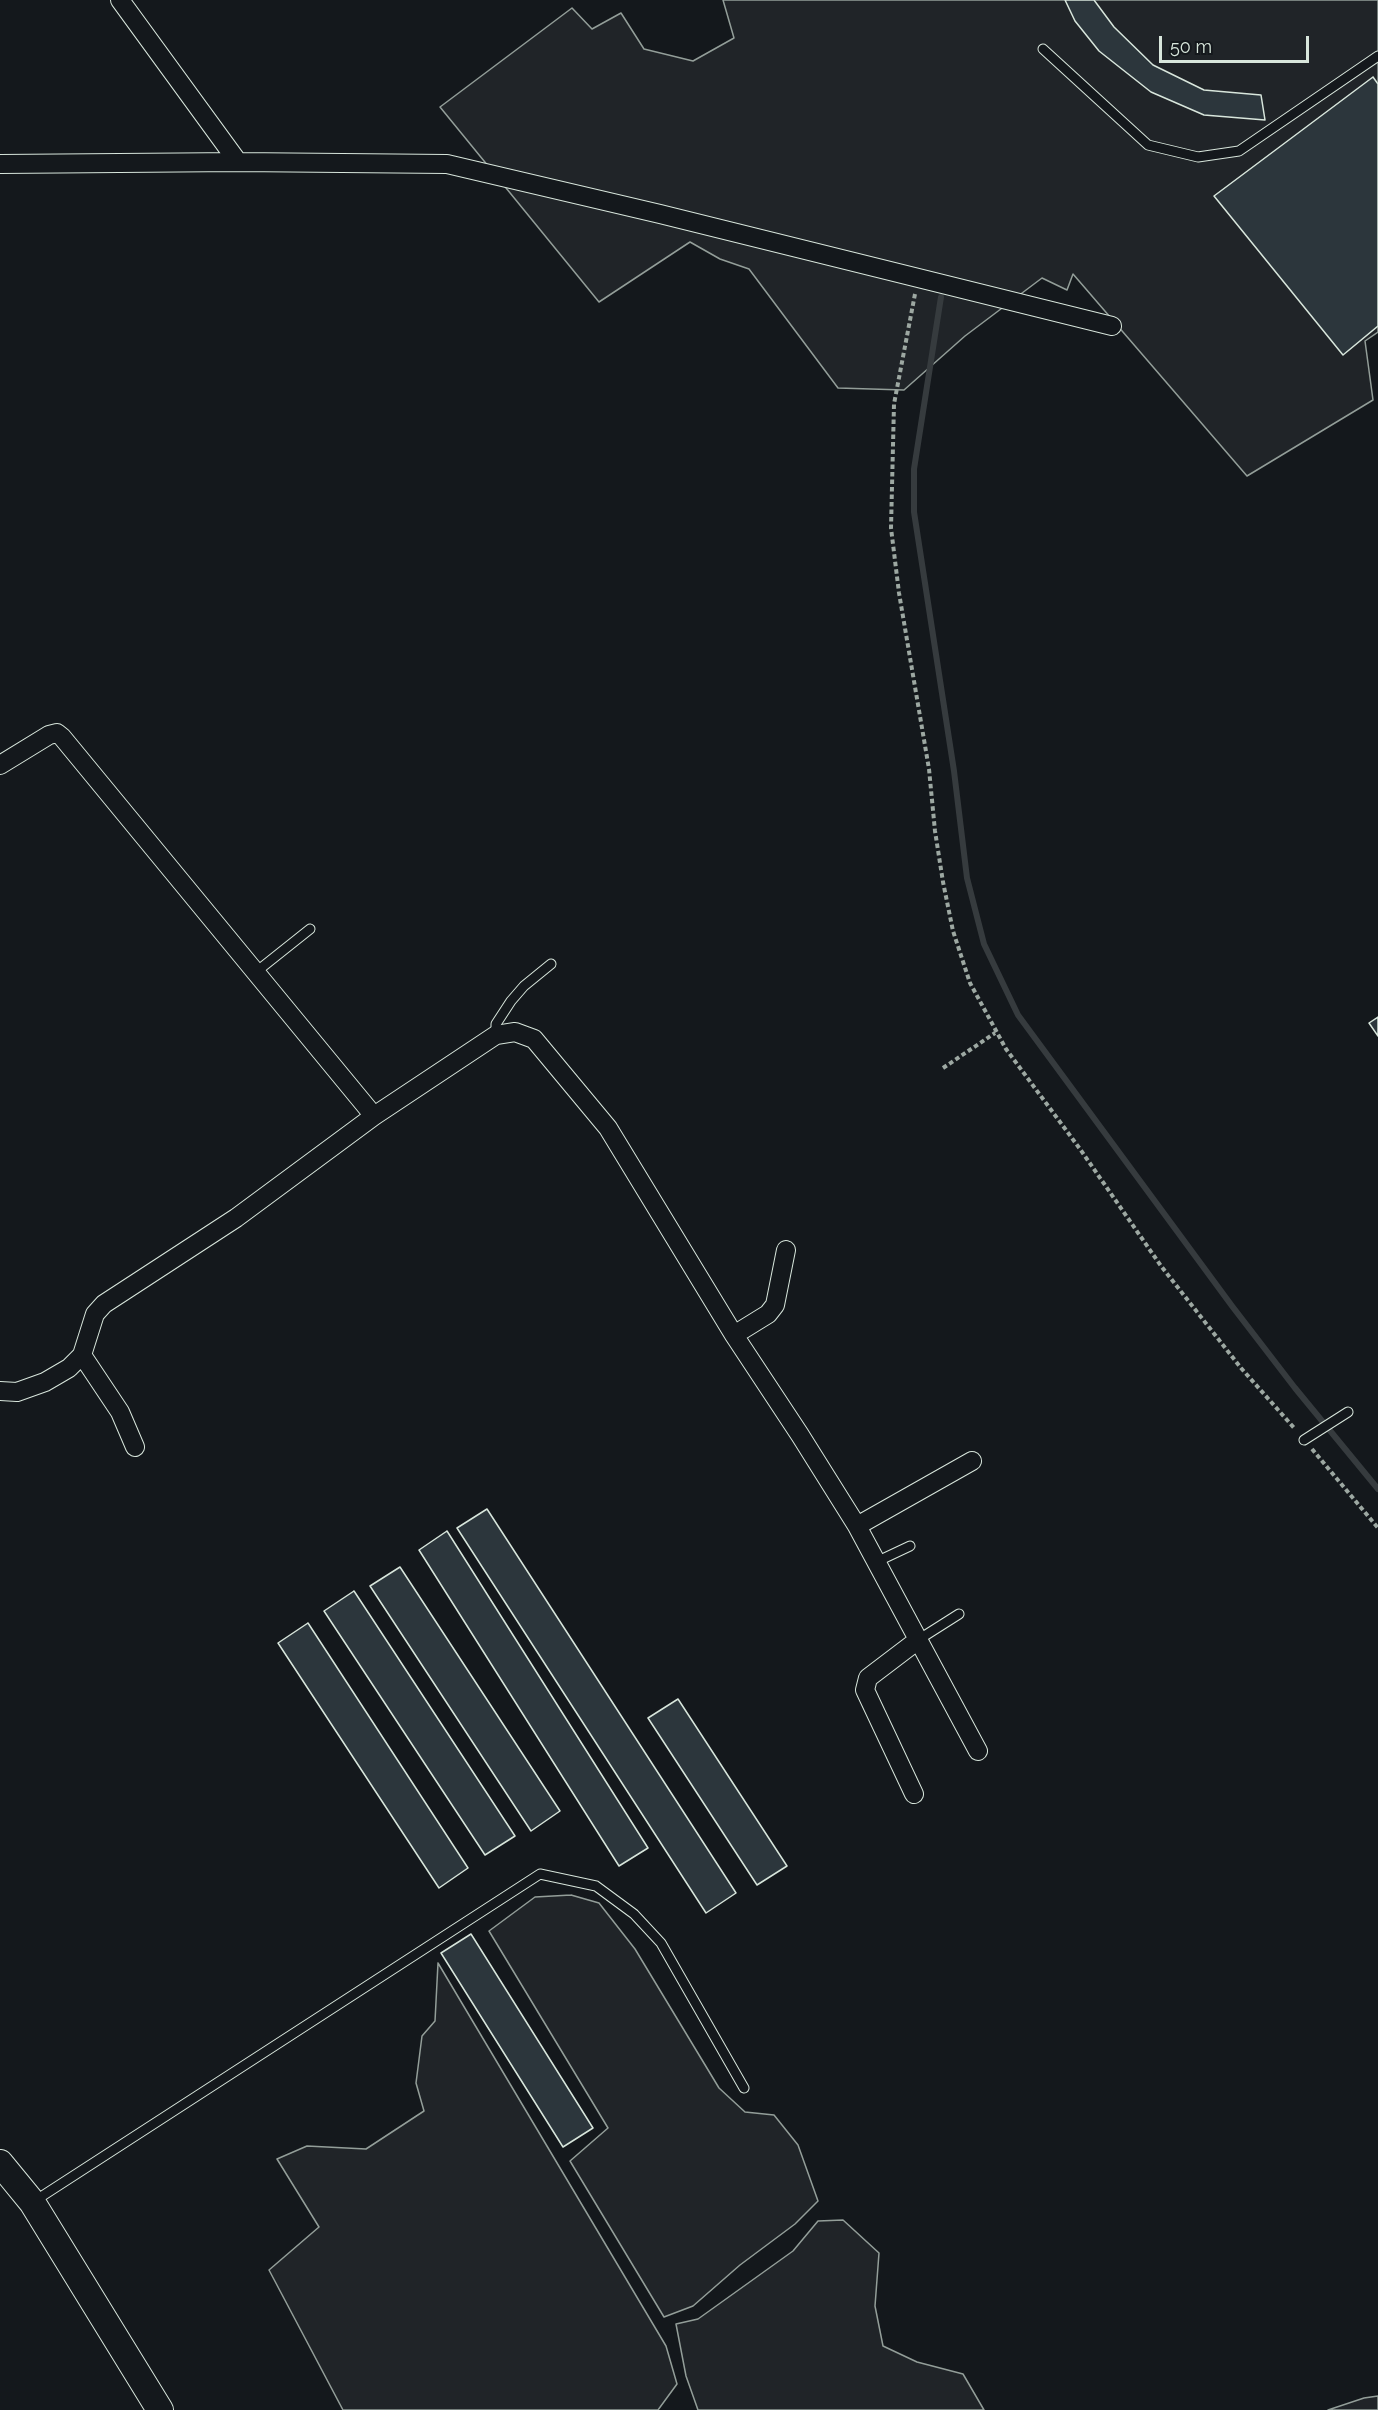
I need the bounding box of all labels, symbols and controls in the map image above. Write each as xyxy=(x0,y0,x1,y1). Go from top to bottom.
scale bar xyxy=(1162,24,1312,62)
text: 50 m xyxy=(1170,36,1212,57)

